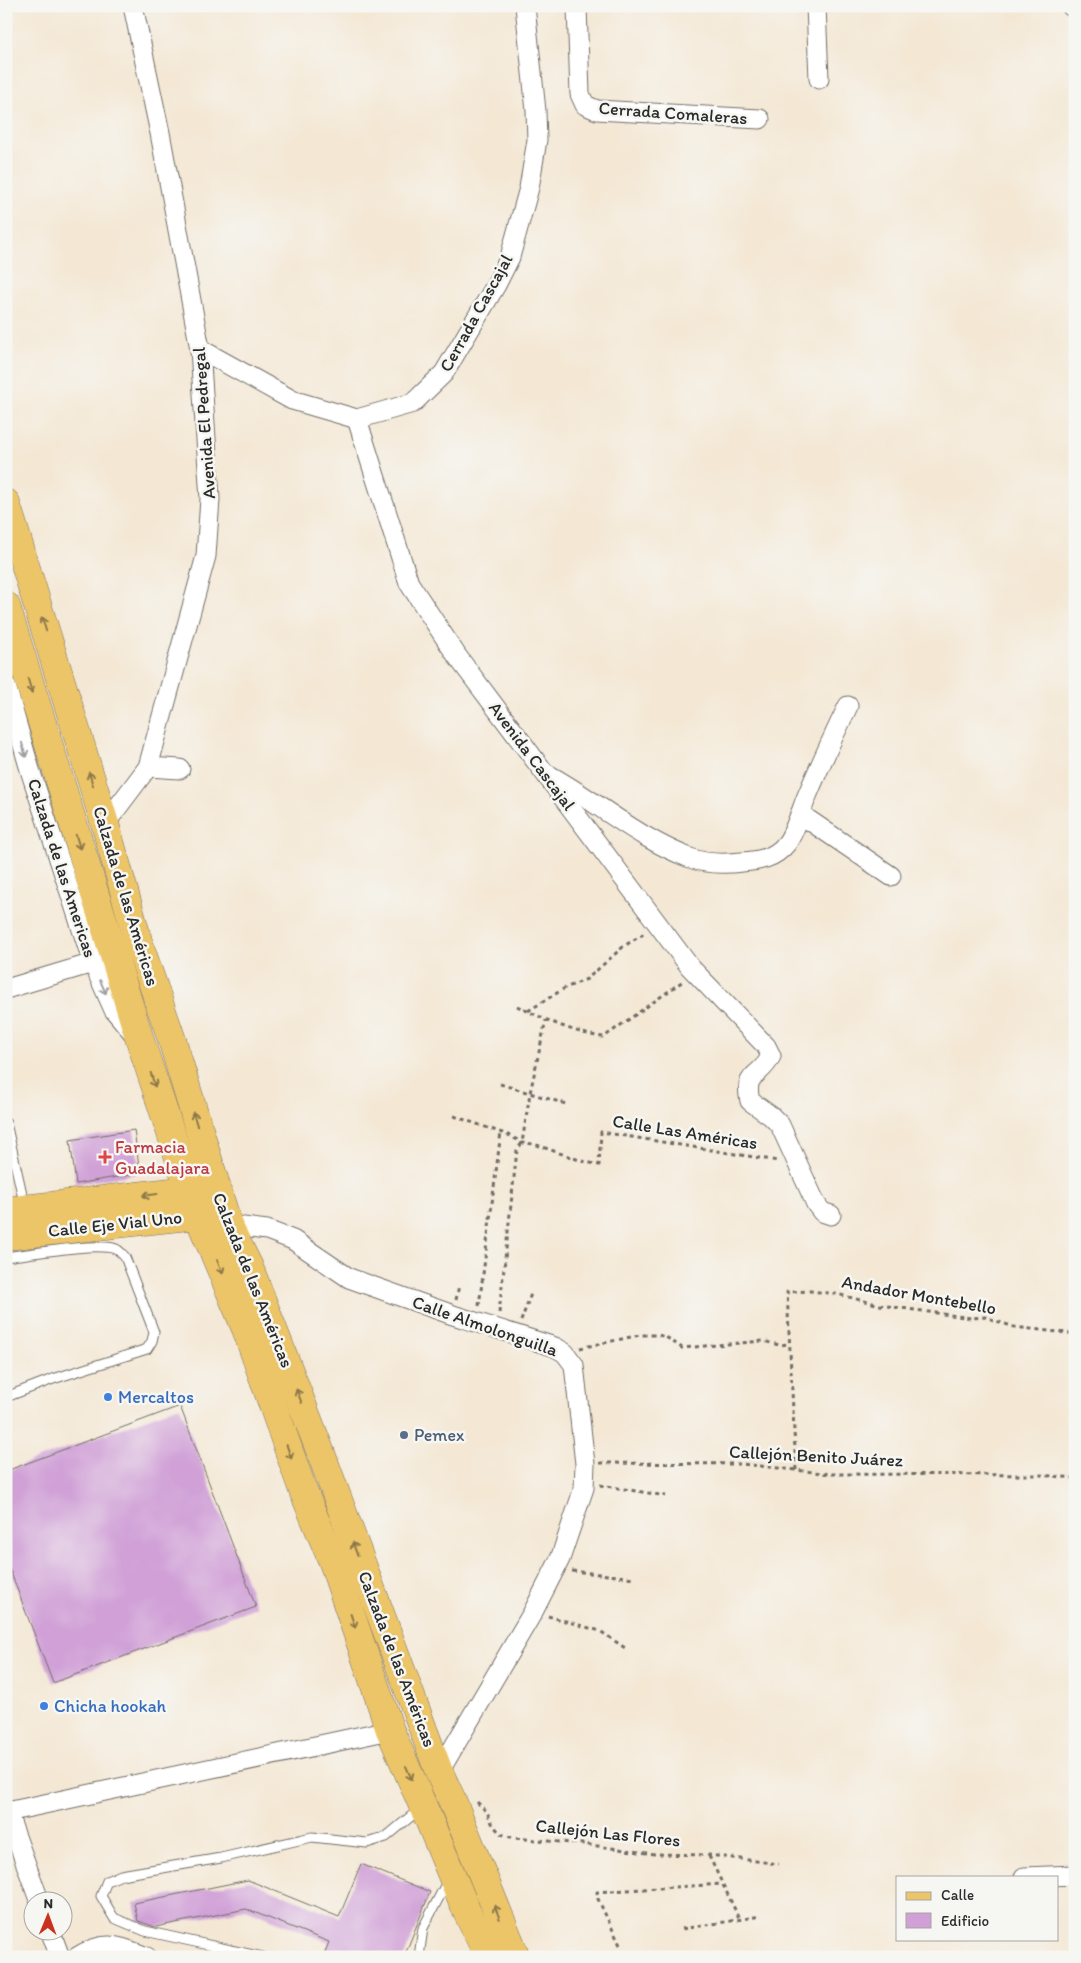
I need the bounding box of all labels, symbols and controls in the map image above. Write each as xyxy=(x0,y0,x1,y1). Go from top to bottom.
street label: Cerrada Comaleras xyxy=(598,97,748,129)
street label: Cerrada Cascajal xyxy=(435,250,517,376)
street label: Avenida El Pedregal xyxy=(188,346,220,500)
one-way arrow xyxy=(38,616,48,632)
one-way arrow xyxy=(26,678,36,694)
street label: Avenida Cascajal xyxy=(484,697,580,815)
one-way arrow xyxy=(20,741,29,757)
one-way arrow xyxy=(86,772,96,788)
street label: Calzada de las Americas xyxy=(23,776,101,960)
street label: Calzada de las Américas xyxy=(88,803,164,989)
one-way arrow xyxy=(73,833,83,849)
one-way arrow xyxy=(99,979,109,994)
one-way arrow xyxy=(149,1072,158,1088)
street label: Calle Las Américas xyxy=(611,1110,759,1154)
one-way arrow xyxy=(190,1111,200,1127)
place label: Farmacia Guadalajara xyxy=(115,1136,210,1179)
marker: Farmacia Guadalajara xyxy=(99,1151,111,1163)
street label: Calzada de las Américas xyxy=(208,1189,298,1371)
one-way arrow xyxy=(142,1190,158,1200)
street label: Calle Eje Vial Uno xyxy=(47,1206,183,1242)
one-way arrow xyxy=(216,1259,226,1274)
street label: Andador Montebello xyxy=(840,1271,998,1319)
street label: Calle Almolonguilla xyxy=(409,1291,561,1361)
place label: Mercaltos xyxy=(118,1386,194,1408)
one-way arrow xyxy=(294,1389,303,1404)
marker: Mercaltos xyxy=(102,1391,114,1403)
place label: Pemex xyxy=(414,1424,465,1446)
marker: Pemex xyxy=(398,1429,410,1441)
street label: Callejón Benito Juárez xyxy=(728,1440,904,1472)
one-way arrow xyxy=(285,1444,294,1460)
one-way arrow xyxy=(350,1541,359,1557)
street label: Calzada de las Américas xyxy=(353,1568,441,1750)
one-way arrow xyxy=(349,1612,358,1628)
place label: Chicha hookah xyxy=(54,1695,167,1717)
marker: Chicha hookah xyxy=(38,1700,50,1712)
one-way arrow xyxy=(405,1765,415,1780)
street label: Callejón Las Flores xyxy=(535,1814,681,1852)
legend xyxy=(896,1876,1058,1940)
text: Calle xyxy=(941,1886,974,1904)
north arrow xyxy=(22,1890,72,1940)
text: N xyxy=(43,1895,53,1912)
one-way arrow xyxy=(492,1904,501,1919)
text: Edificio xyxy=(941,1912,989,1930)

